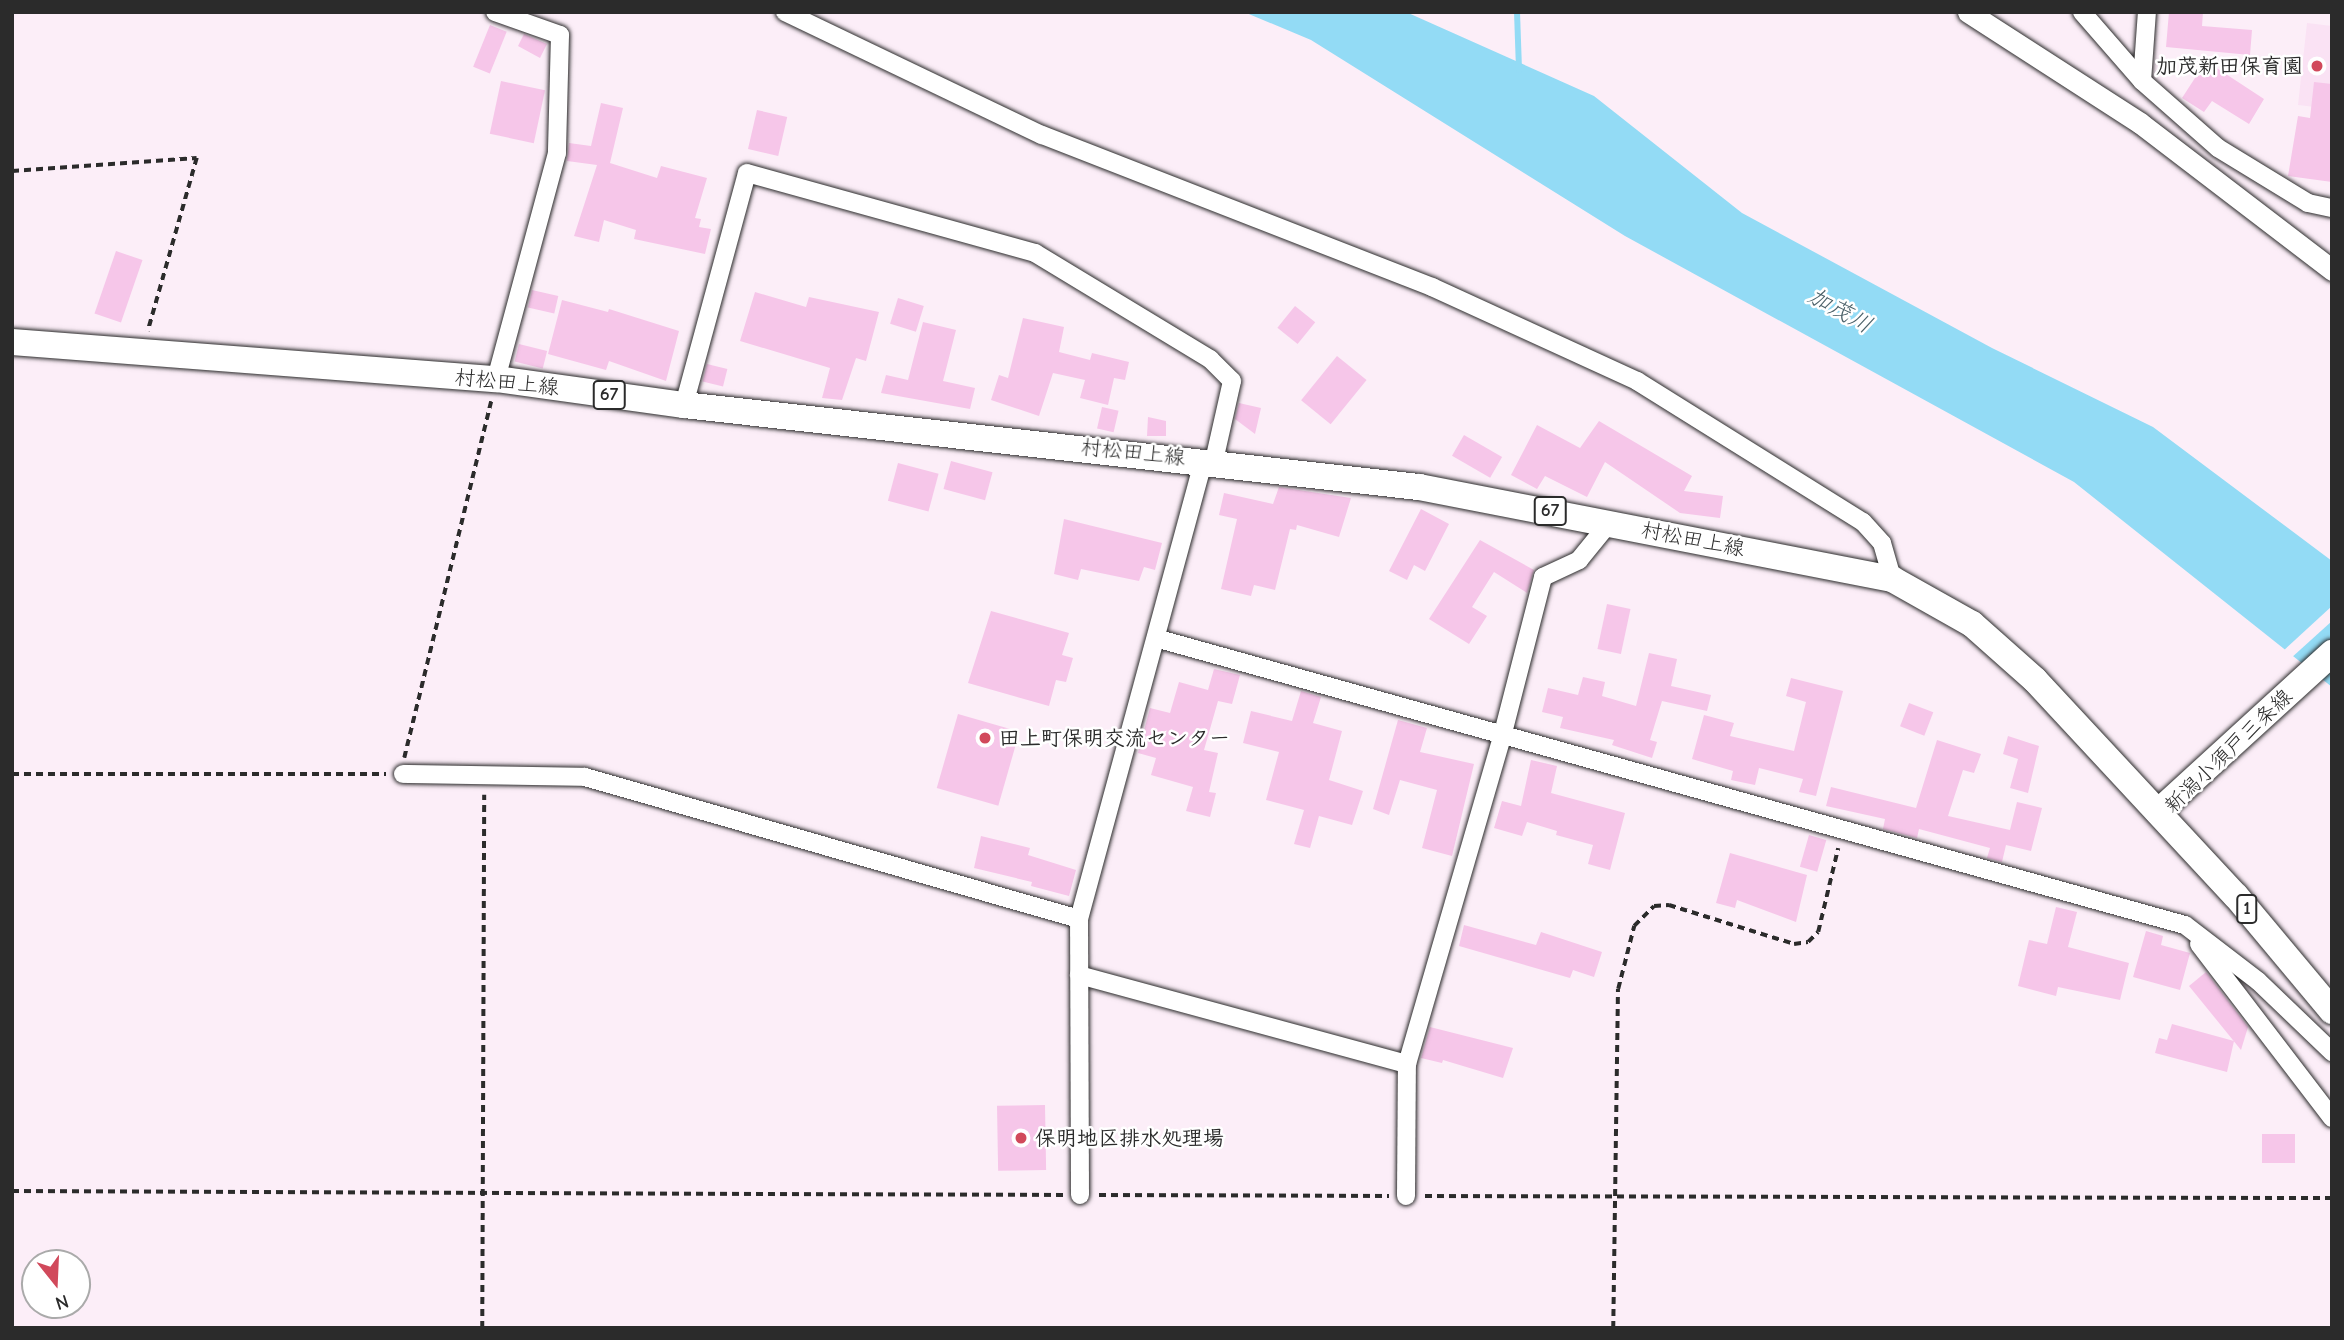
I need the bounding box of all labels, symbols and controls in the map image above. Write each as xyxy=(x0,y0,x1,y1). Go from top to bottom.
place label: 加茂新田保育園 xyxy=(2156,53,2303,79)
marker: 加茂新田保育園 xyxy=(2309,58,2325,74)
water label: 加茂川 xyxy=(1803,282,1877,340)
street label: 村松田上線 xyxy=(453,364,561,400)
road number: 67 xyxy=(592,380,626,410)
street label: 村松田上線 xyxy=(1079,434,1187,470)
road number: 67 xyxy=(1532,496,1568,526)
street label: 村松田上線 xyxy=(1639,517,1747,561)
street label: 新潟小須戸三条線 xyxy=(2159,684,2297,818)
place label: 田上町保明交流センター xyxy=(999,725,1230,751)
marker: 田上町保明交流センター xyxy=(977,730,993,746)
road number: 1 xyxy=(2235,894,2259,925)
place label: 保明地区排水処理場 xyxy=(1035,1125,1224,1151)
marker: 保明地区排水処理場 xyxy=(1013,1130,1029,1146)
north arrow xyxy=(21,1249,91,1319)
text: N xyxy=(53,1290,71,1314)

